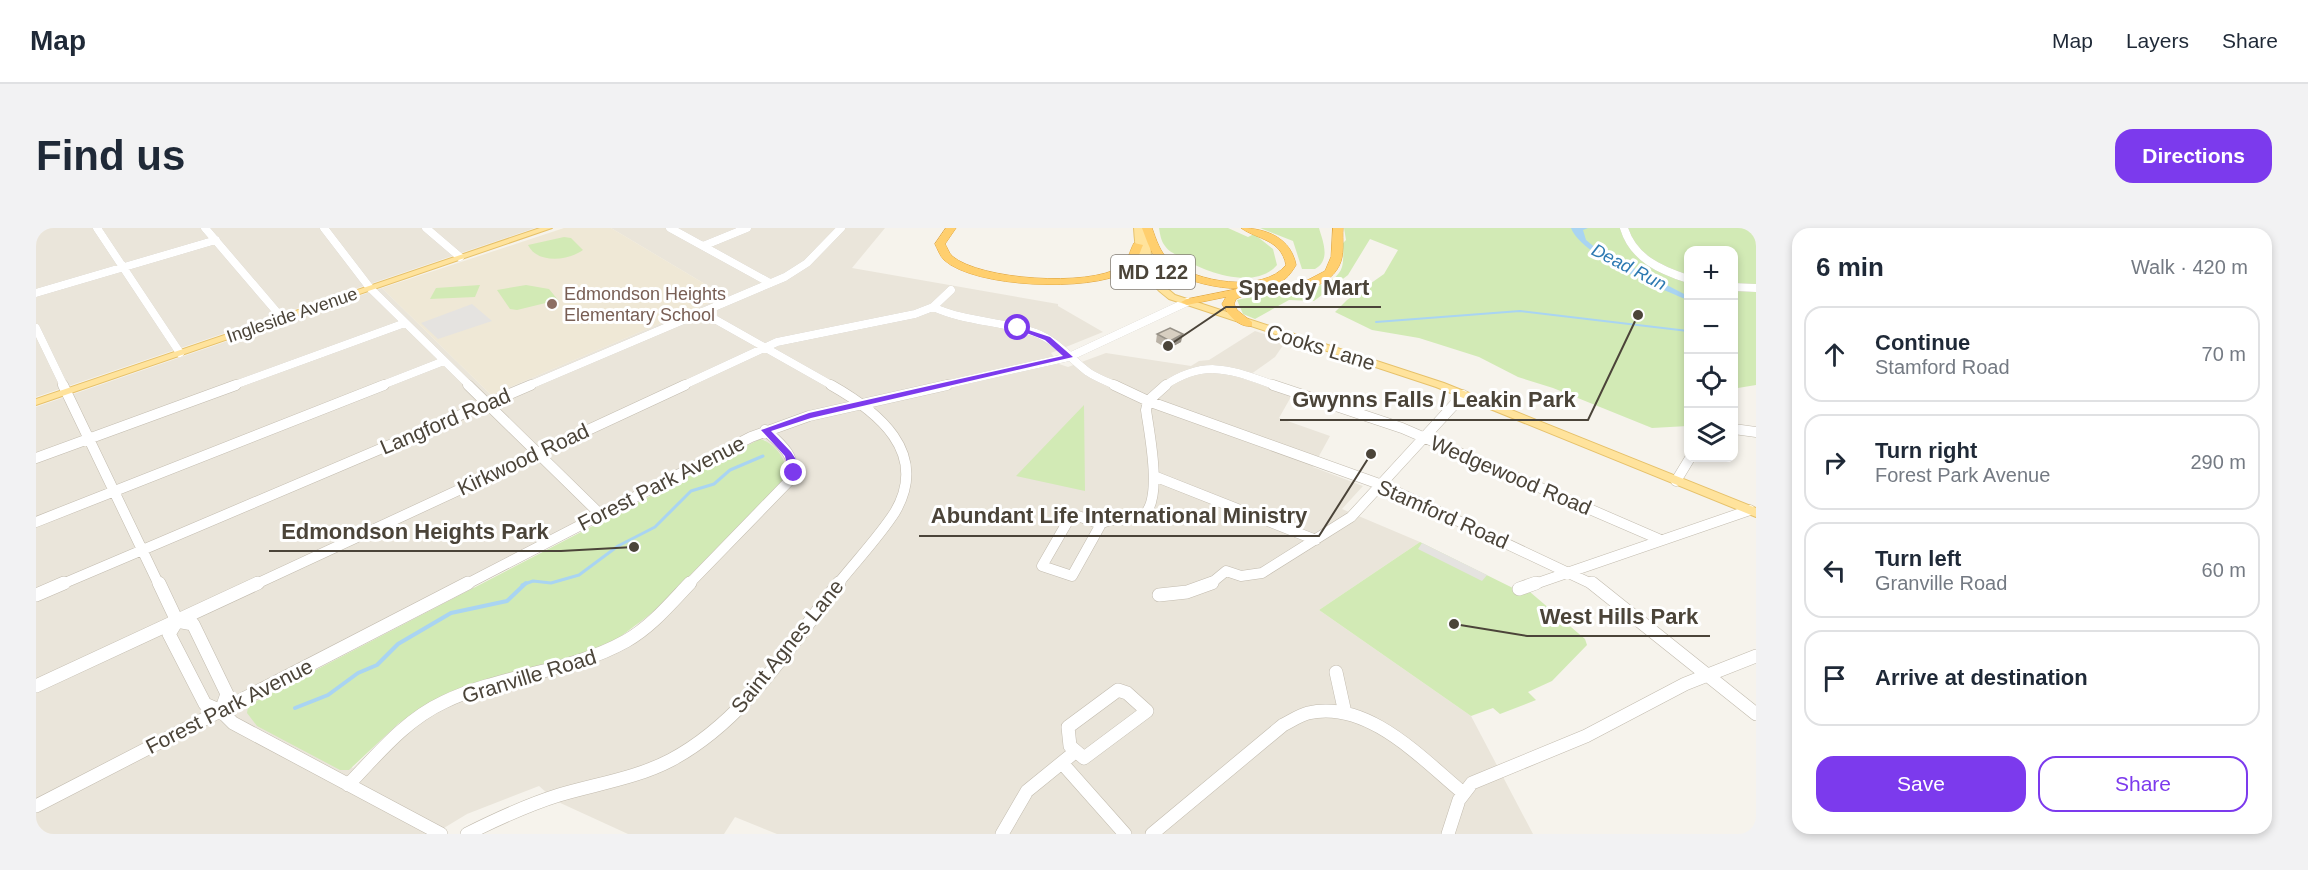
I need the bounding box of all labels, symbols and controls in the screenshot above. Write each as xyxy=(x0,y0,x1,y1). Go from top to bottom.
text: Map xyxy=(30,25,86,56)
text: Map xyxy=(2052,29,2093,52)
text: Layers xyxy=(2126,29,2189,52)
text: Share xyxy=(2222,29,2278,52)
button: Directions xyxy=(2115,129,2272,183)
text: Find us xyxy=(36,132,185,179)
water label: Dead Run xyxy=(1588,240,1670,294)
map controls xyxy=(1684,246,1738,462)
button: + xyxy=(1684,246,1738,300)
text: 6 min xyxy=(1816,252,1884,282)
road number: MD 122 xyxy=(1111,255,1195,289)
text: Walk · 420 m xyxy=(2131,256,2248,278)
callout: Speedy Mart xyxy=(1226,267,1381,307)
text: Speedy Mart xyxy=(1239,275,1370,300)
street label: Ingleside Avenue xyxy=(224,283,360,347)
place label: Edmondson Heights Elementary School xyxy=(564,284,726,325)
marker: Edmondson Heights Elementary School xyxy=(545,297,559,311)
button: − xyxy=(1684,300,1738,354)
route start xyxy=(1004,314,1030,340)
street label: Cooks Lane xyxy=(1264,320,1378,374)
text: Continue xyxy=(1875,330,1970,355)
icon: ahead xyxy=(1818,338,1851,371)
text: 70 m xyxy=(2202,343,2246,365)
button: locate xyxy=(1684,354,1738,408)
text: Stamford Road xyxy=(1875,356,2010,378)
callout: Gwynns Falls / Leakin Park xyxy=(1280,380,1588,420)
street label: Langford Road xyxy=(377,383,513,459)
text: Gwynns Falls / Leakin Park xyxy=(1292,387,1577,412)
button: layers xyxy=(1684,408,1738,462)
street label: Kirkwood Road xyxy=(454,418,592,500)
street label: Forest Park Avenue xyxy=(574,431,748,535)
street label: Wedgewood Road xyxy=(1427,431,1595,519)
text: Turn right xyxy=(1875,438,1977,463)
icon: right xyxy=(1818,446,1851,479)
text: 290 m xyxy=(2190,451,2246,473)
route end xyxy=(780,459,806,485)
text: Forest Park Avenue xyxy=(1875,464,2050,486)
street label: Stamford Road xyxy=(1374,475,1512,553)
callout: Abundant Life International Ministry xyxy=(919,496,1319,536)
text: Abundant Life International Ministry xyxy=(931,503,1308,528)
callout: Edmondson Heights Park xyxy=(269,511,561,551)
text: Edmondson Heights Park xyxy=(281,519,550,544)
text: Turn left xyxy=(1875,546,1961,571)
icon: left xyxy=(1818,554,1851,587)
text: 60 m xyxy=(2202,559,2246,581)
text: Granville Road xyxy=(1875,572,2007,594)
street label: Saint Agnes Lane xyxy=(726,575,848,717)
callout: West Hills Park xyxy=(1527,596,1710,636)
text: West Hills Park xyxy=(1540,604,1699,629)
street label: Granville Road xyxy=(459,645,599,707)
street label: Forest Park Avenue xyxy=(142,654,316,758)
icon: arrive xyxy=(1818,662,1851,695)
text: Arrive at destination xyxy=(1875,665,2088,690)
button: Save xyxy=(1816,756,2026,812)
button: Share xyxy=(2038,756,2248,812)

